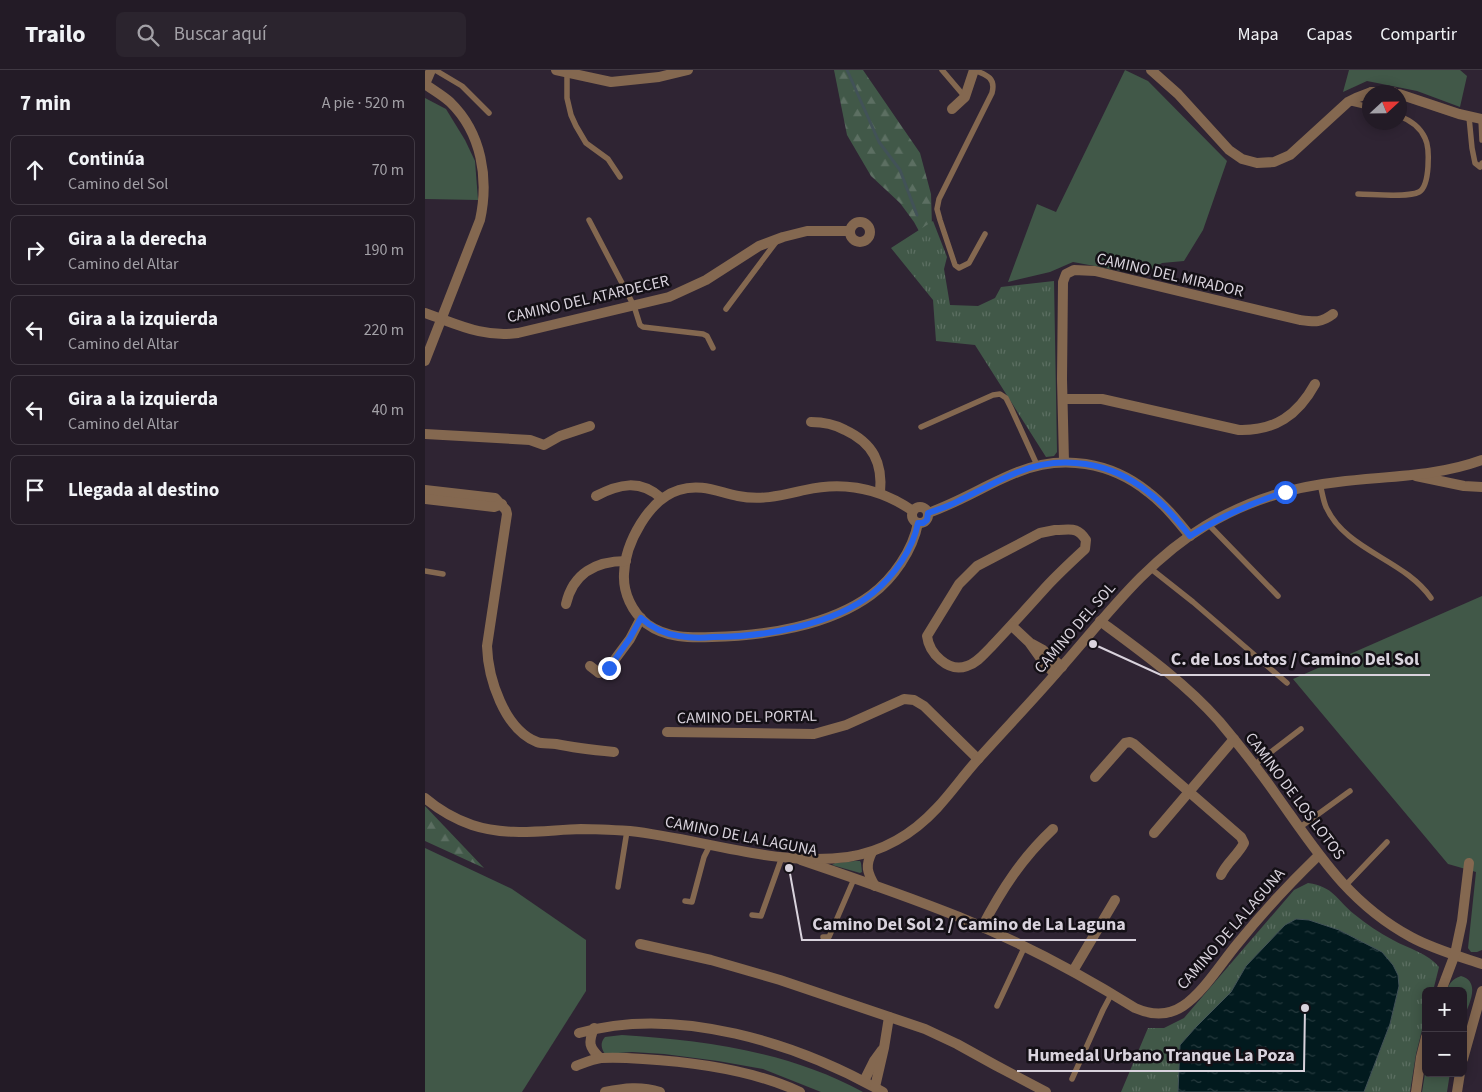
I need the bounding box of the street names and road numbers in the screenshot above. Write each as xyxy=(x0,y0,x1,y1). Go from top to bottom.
street label: CAMINO DEL MIRADOR xyxy=(1094,247,1246,303)
street label: CAMINO DEL ATARDECER xyxy=(505,270,671,328)
street label: CAMINO DEL SOL xyxy=(1029,578,1121,678)
street label: CAMINO DEL PORTAL xyxy=(677,705,817,729)
street label: CAMINO DE LOS LOTOS xyxy=(1240,728,1350,864)
street label: CAMINO DE LA LAGUNA xyxy=(663,810,819,862)
street label: CAMINO DE LA LAGUNA xyxy=(1172,863,1290,995)

